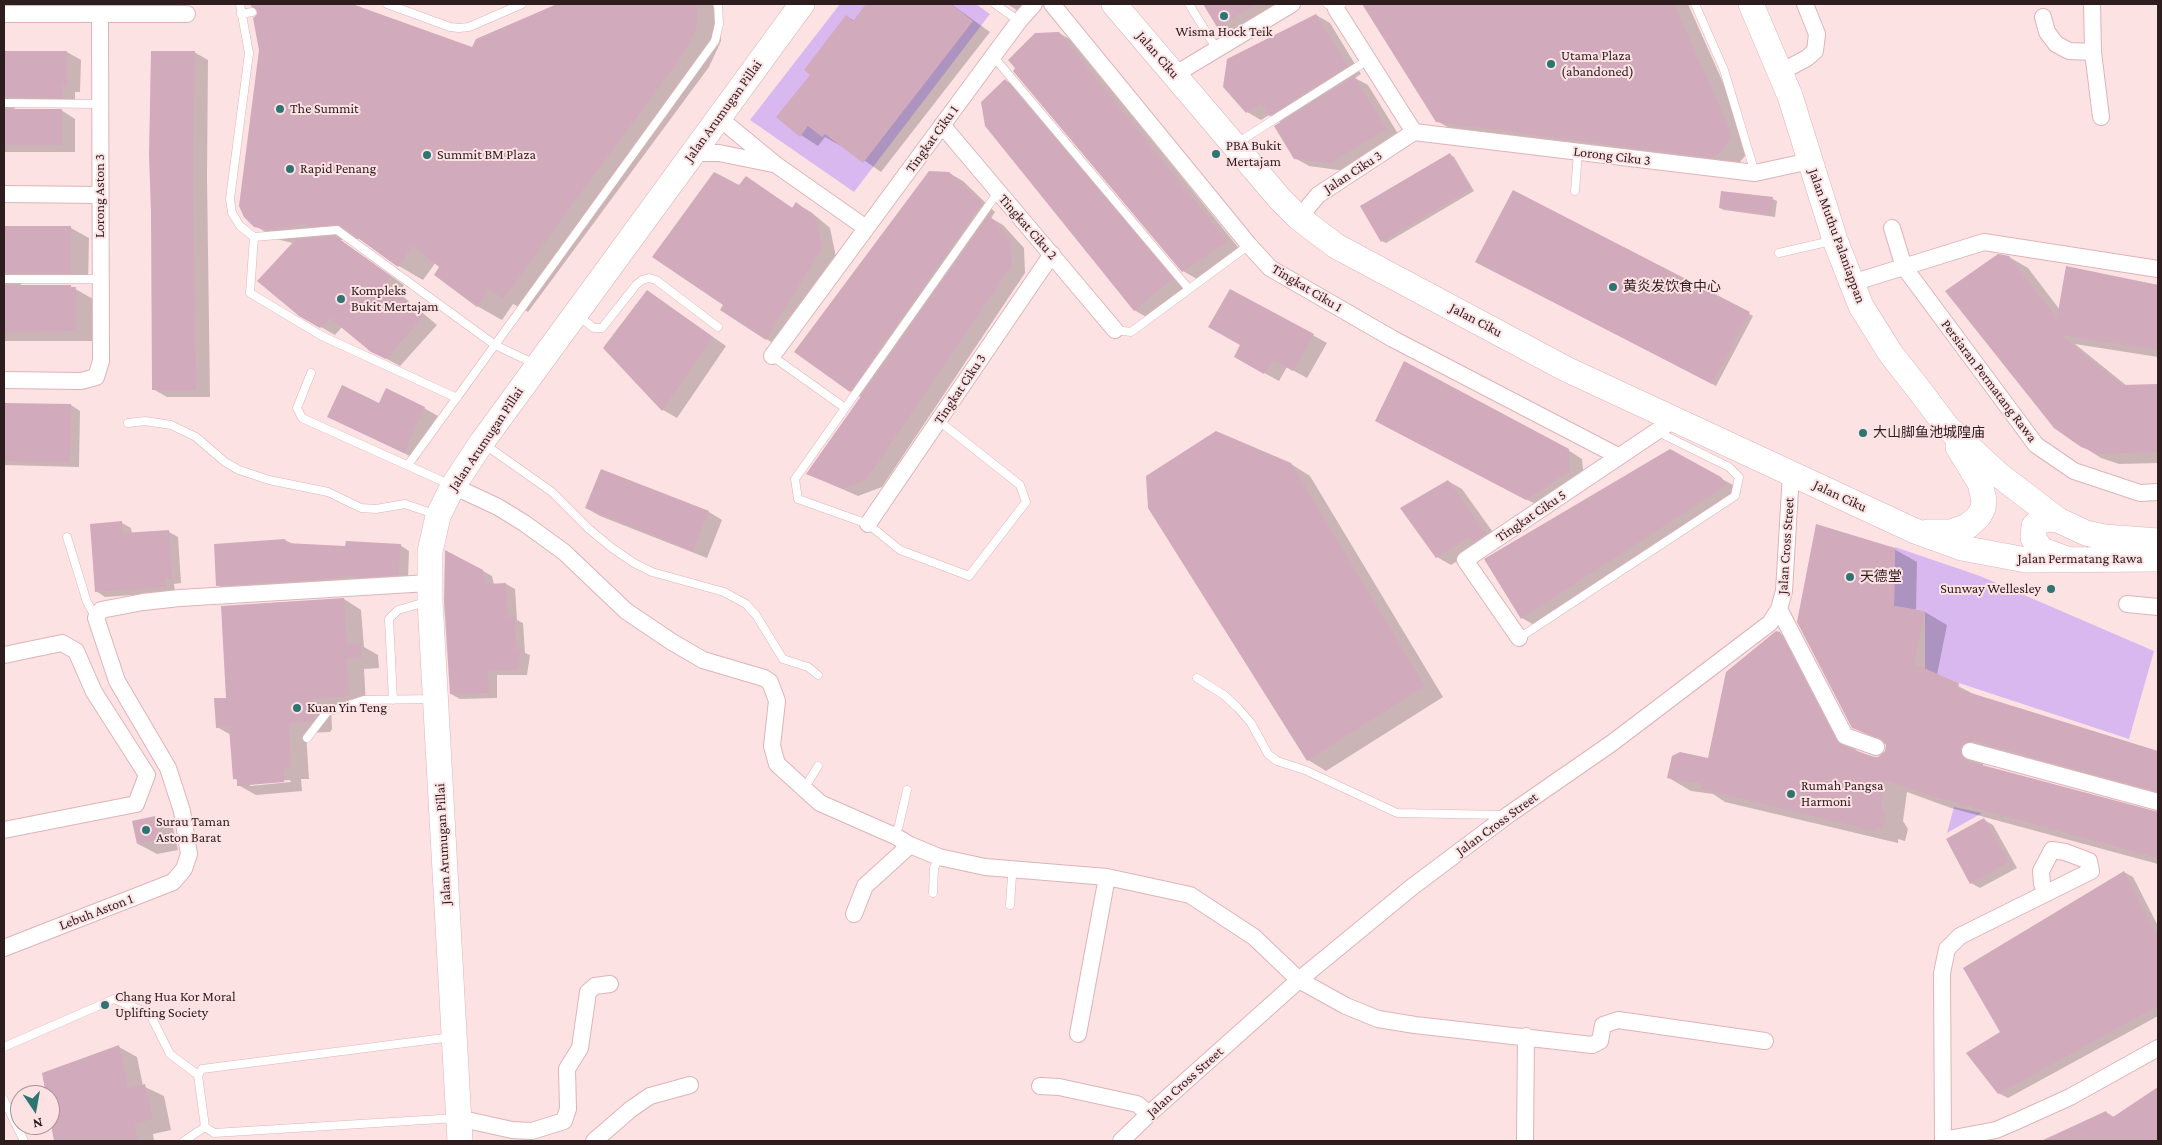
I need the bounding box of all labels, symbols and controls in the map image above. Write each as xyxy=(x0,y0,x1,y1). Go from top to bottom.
marker: Wisma Hock Teik xyxy=(1218,10,1230,22)
place label: Wisma Hock Teik xyxy=(1176,24,1272,40)
street label: Jalan Ciku xyxy=(1133,28,1183,82)
place label: Utama Plaza (abandoned) xyxy=(1561,48,1634,80)
street label: Jalan Arumugan Pillai xyxy=(681,57,765,165)
marker: Utama Plaza (abandoned) xyxy=(1545,58,1557,70)
place label: The Summit xyxy=(290,101,359,117)
street label: Tingkat Ciku 1 xyxy=(902,102,962,176)
marker: The Summit xyxy=(274,103,286,115)
place label: PBA Bukit Mertajam xyxy=(1226,138,1281,170)
street label: Lorong Ciku 3 xyxy=(1572,143,1652,169)
place label: Summit BM Plaza xyxy=(437,147,536,163)
street label: Jalan Ciku 3 xyxy=(1321,147,1385,197)
marker: PBA Bukit Mertajam xyxy=(1210,148,1222,160)
marker: Summit BM Plaza xyxy=(421,149,433,161)
street label: Lorong Aston 3 xyxy=(92,154,108,238)
place label: Rapid Penang xyxy=(300,161,376,177)
marker: Rapid Penang xyxy=(284,163,296,175)
street label: Jalan Muthu Palaniappan xyxy=(1805,166,1869,306)
street label: Tingkat Ciku 2 xyxy=(995,191,1061,263)
street label: Tingkat Ciku 1 xyxy=(1269,260,1345,316)
place label: 黄炎发饮食中心 xyxy=(1623,279,1721,295)
marker: 黄炎发饮食中心 xyxy=(1607,281,1619,293)
place label: Kompleks Bukit Mertajam xyxy=(351,283,439,316)
marker: Kompleks Bukit Mertajam xyxy=(335,293,347,305)
street label: Jalan Ciku xyxy=(1447,299,1505,341)
street label: Persiaran Permatang Rawa xyxy=(1937,316,2041,446)
street label: Tingkat Ciku 3 xyxy=(930,351,990,427)
street label: Jalan Arumugan Pillai xyxy=(445,384,527,494)
place label: 大山脚鱼池城隍庙 xyxy=(1873,425,1985,441)
marker: 大山脚鱼池城隍庙 xyxy=(1857,427,1869,439)
street label: Jalan Ciku xyxy=(1811,476,1869,516)
street label: Tingkat Ciku 5 xyxy=(1493,486,1569,546)
street label: Jalan Cross Street xyxy=(1774,497,1798,595)
street label: Jalan Permatang Rawa xyxy=(2017,551,2143,567)
place label: 天德堂 xyxy=(1860,569,1902,585)
marker: 天德堂 xyxy=(1844,571,1856,583)
place label: Sunway Wellesley xyxy=(1940,581,2041,597)
marker: Sunway Wellesley xyxy=(2045,583,2057,595)
place label: Kuan Yin Teng xyxy=(307,700,387,716)
marker: Kuan Yin Teng xyxy=(291,702,303,714)
place label: Rumah Pangsa Harmoni xyxy=(1801,778,1883,810)
street label: Jalan Arumugan Pillai xyxy=(431,783,455,905)
marker: Rumah Pangsa Harmoni xyxy=(1785,788,1797,800)
street label: Jalan Cross Street xyxy=(1453,789,1541,859)
place label: Surau Taman Aston Barat xyxy=(156,814,230,846)
marker: Surau Taman Aston Barat xyxy=(140,824,152,836)
street label: Lebuh Aston 1 xyxy=(57,890,135,934)
place label: Chang Hua Kor Moral Uplifting Society xyxy=(115,989,236,1022)
marker: Chang Hua Kor Moral Uplifting Society xyxy=(99,999,111,1011)
street label: Jalan Cross Street xyxy=(1143,1043,1227,1121)
north arrow xyxy=(10,1085,60,1135)
text: N xyxy=(32,1115,44,1133)

